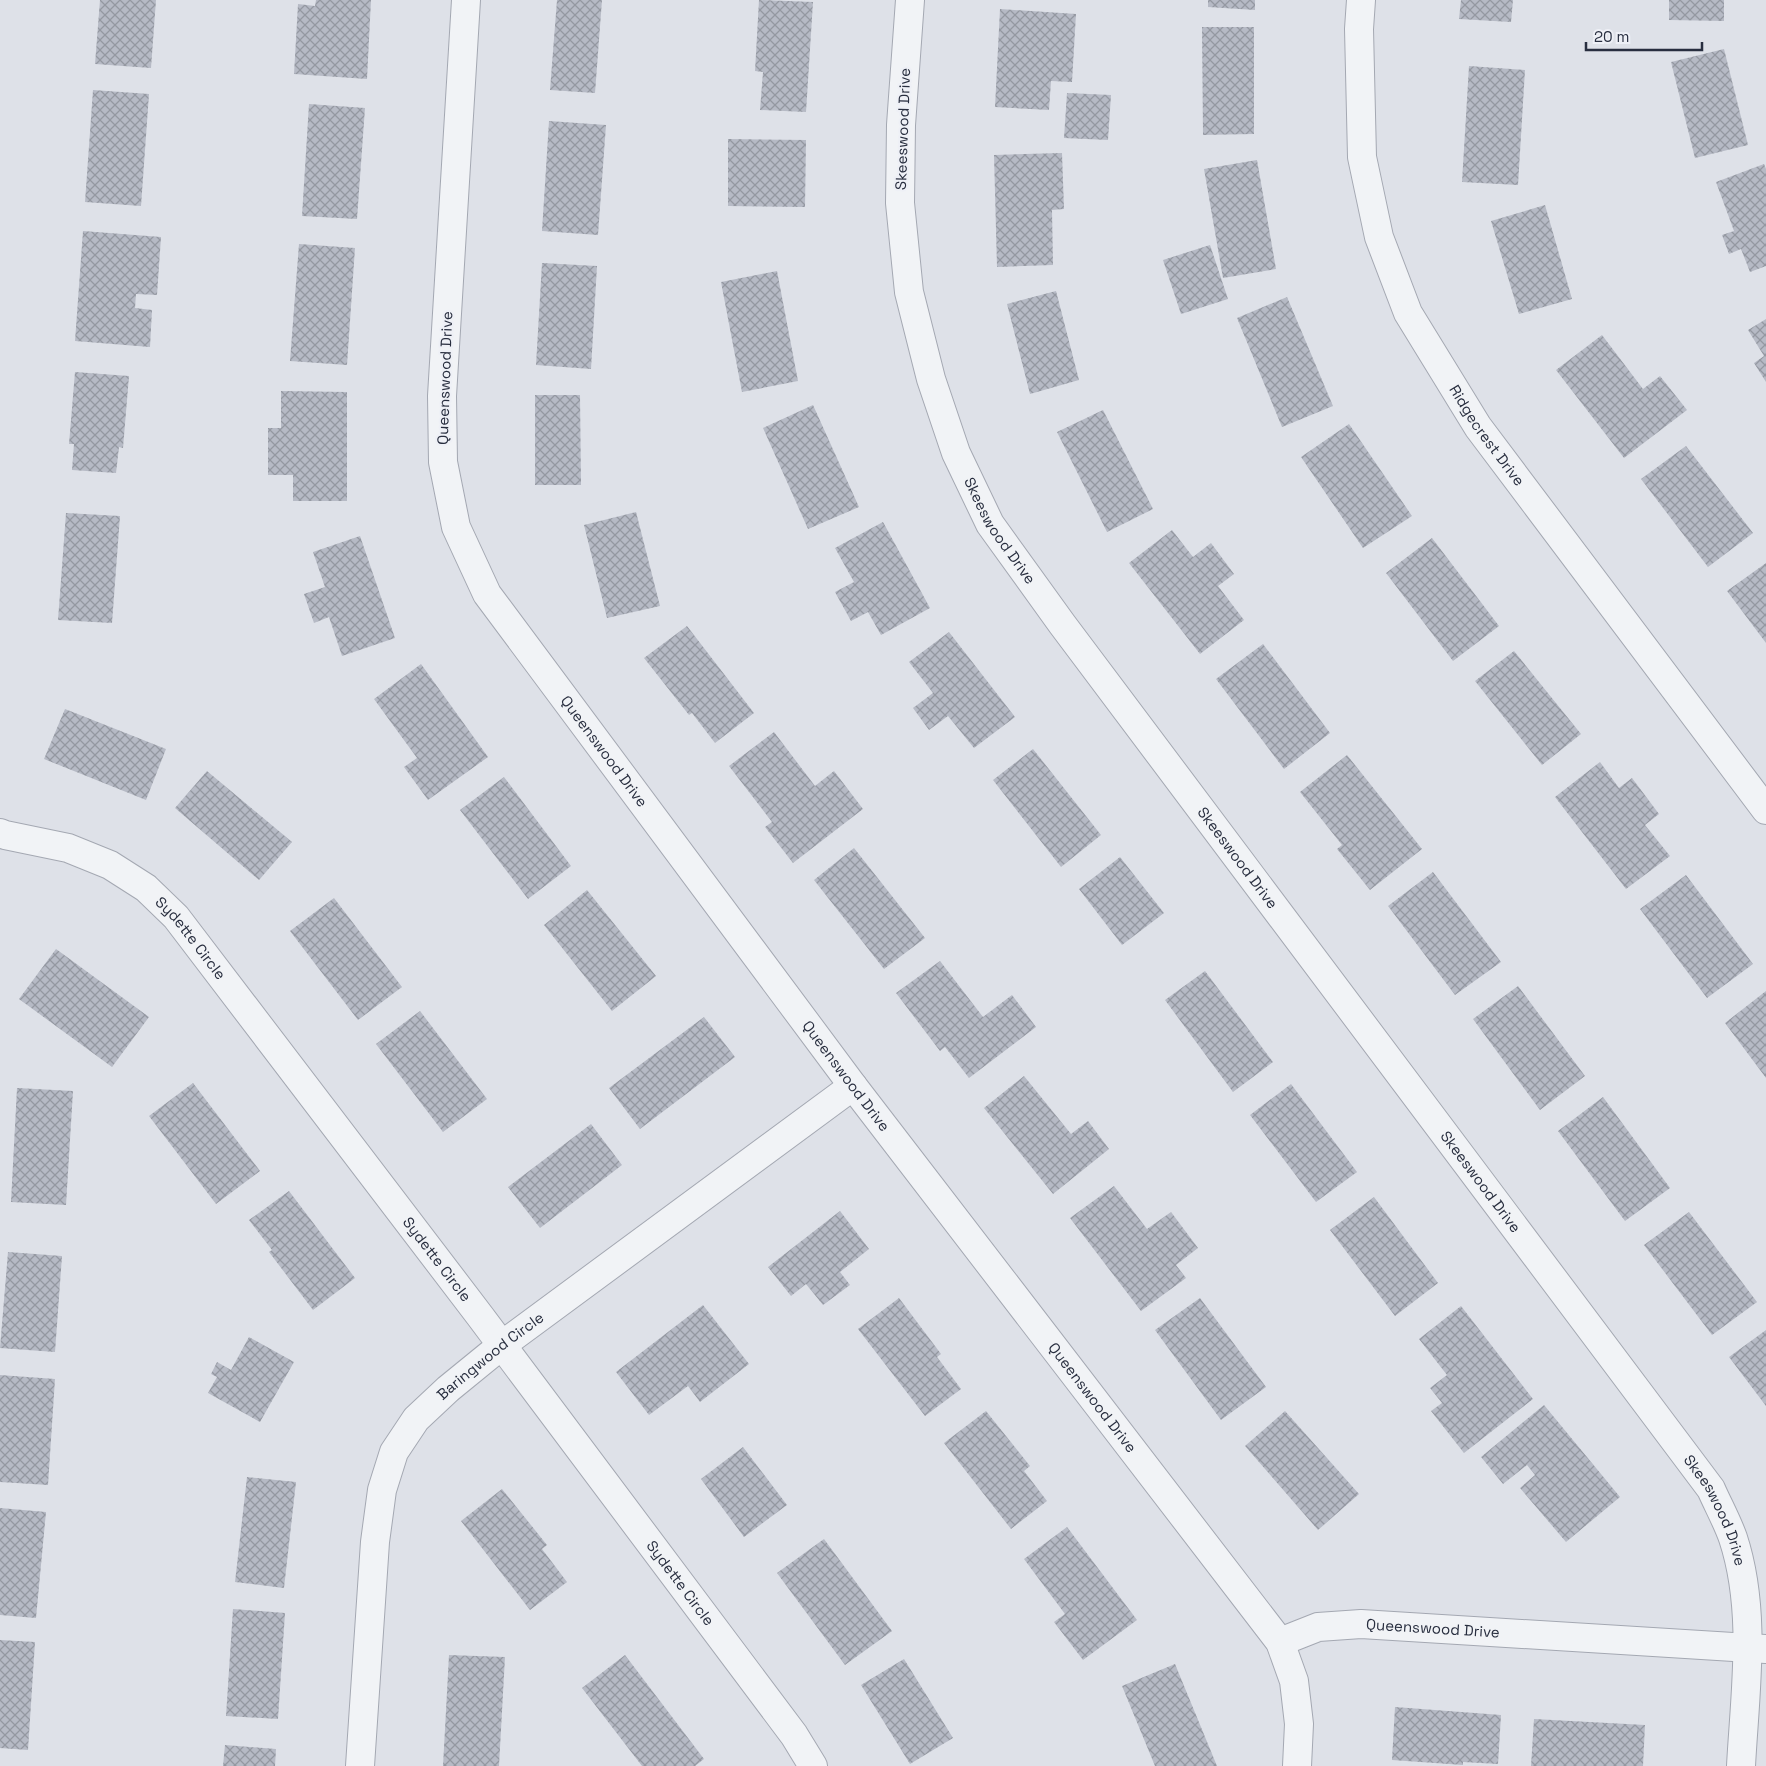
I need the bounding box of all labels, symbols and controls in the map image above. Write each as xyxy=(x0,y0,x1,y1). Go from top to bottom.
scale bar xyxy=(1586,20,1702,52)
text: 20 m xyxy=(1594,27,1629,46)
street label: Skeeswood Drive xyxy=(891,67,914,190)
street label: Queenswood Drive xyxy=(433,311,456,445)
street label: Ridgecrest Drive xyxy=(1445,381,1529,490)
street label: Skeeswood Drive xyxy=(960,474,1040,588)
street label: Queenswood Drive xyxy=(557,692,652,811)
street label: Skeeswood Drive xyxy=(1194,803,1282,912)
street label: Sydette Circle xyxy=(152,892,230,983)
street label: Queenswood Drive xyxy=(799,1017,894,1135)
street label: Skeeswood Drive xyxy=(1437,1127,1525,1236)
street label: Sydette Circle xyxy=(399,1213,476,1305)
street label: Baringwood Circle xyxy=(433,1307,547,1404)
street label: Queenswood Drive xyxy=(1044,1338,1141,1456)
street label: Skeeswood Drive xyxy=(1680,1451,1750,1568)
street label: Sydette Circle xyxy=(643,1537,719,1629)
street label: Queenswood Drive xyxy=(1366,1614,1500,1642)

